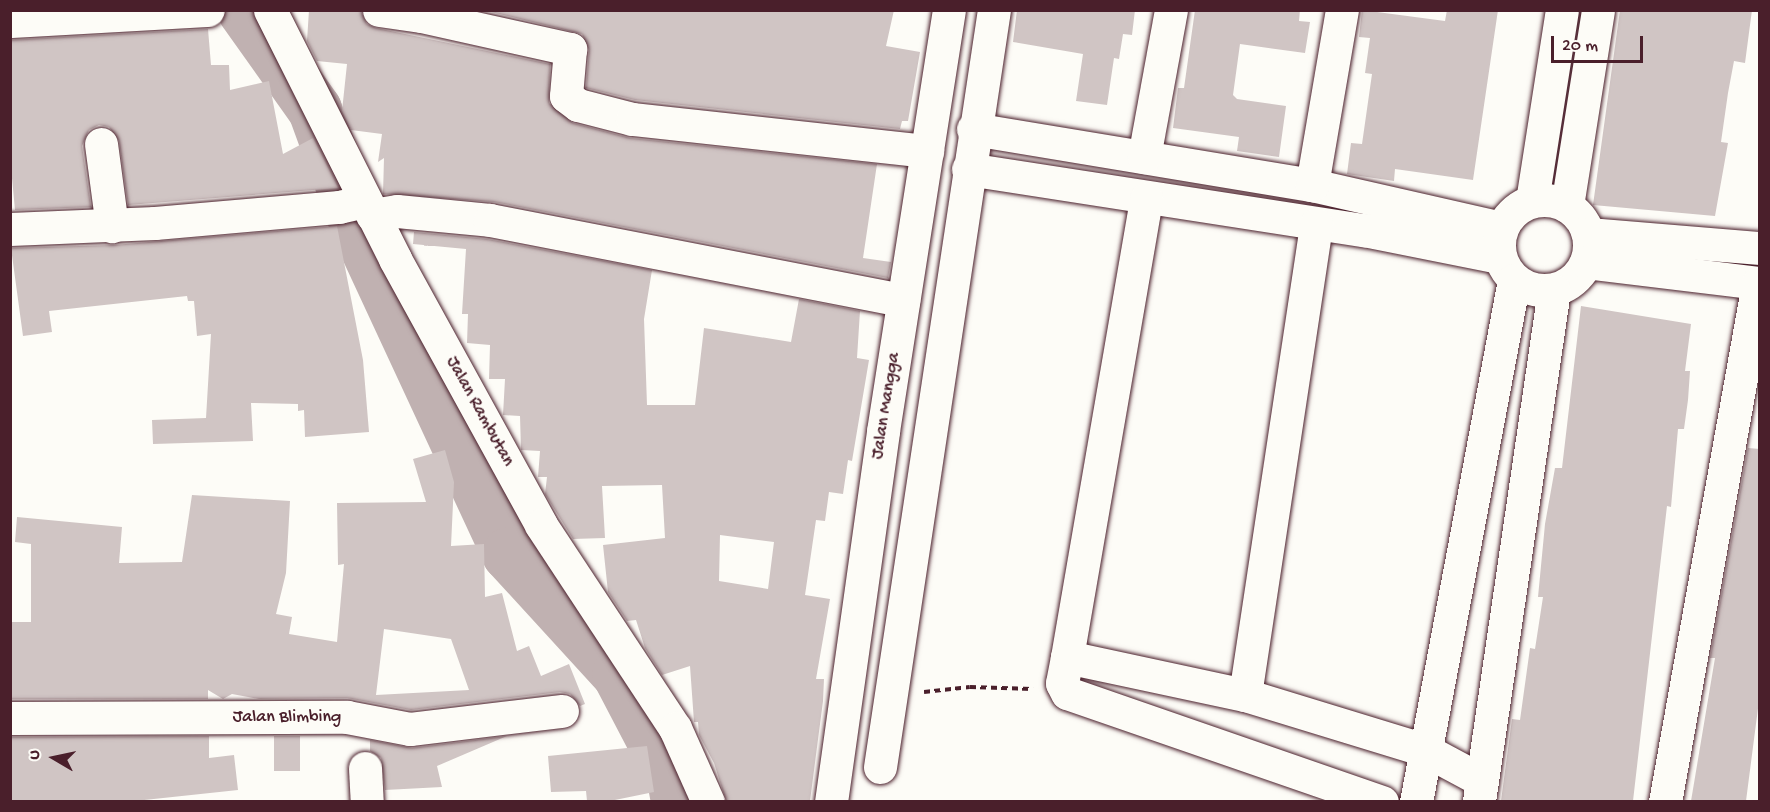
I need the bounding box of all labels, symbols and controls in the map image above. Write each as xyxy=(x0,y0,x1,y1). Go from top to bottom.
scale bar xyxy=(1554,24,1646,62)
text: 20 m xyxy=(1562,36,1598,57)
street label: Jalan Mangga xyxy=(868,351,906,461)
street label: Jalan Rambutan xyxy=(440,353,518,471)
street label: Jalan Blimbing xyxy=(233,707,341,729)
north arrow xyxy=(24,728,84,788)
text: U xyxy=(26,749,46,761)

